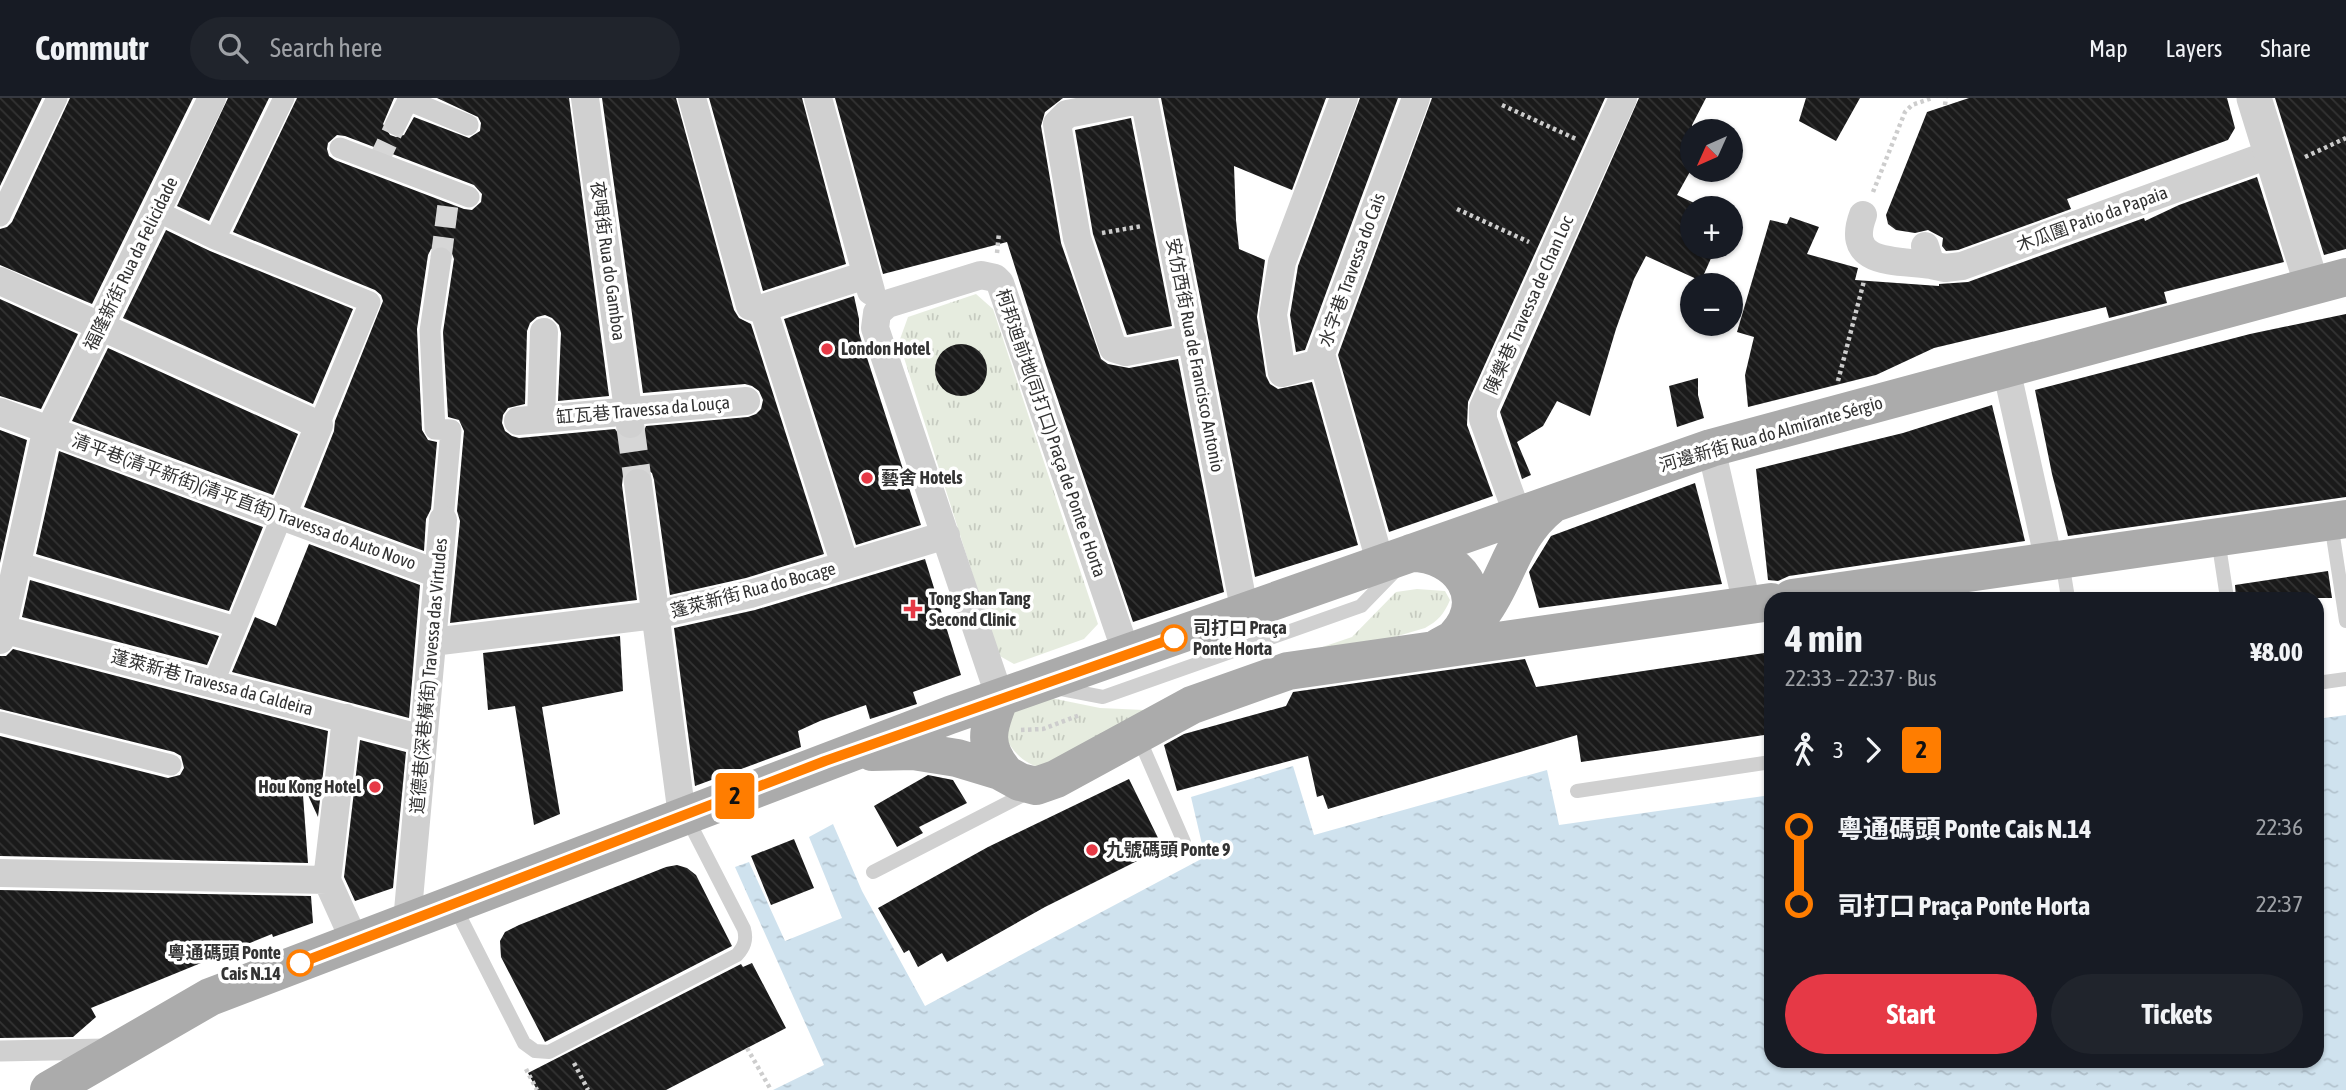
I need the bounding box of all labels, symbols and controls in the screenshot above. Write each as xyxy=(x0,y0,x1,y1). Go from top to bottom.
search box xyxy=(190,17,680,80)
text: Commutr xyxy=(35,29,148,67)
icon: search xyxy=(214,29,252,67)
text: Search here xyxy=(270,33,382,63)
text: Map xyxy=(2089,35,2128,62)
text: Layers xyxy=(2166,35,2222,62)
text: Share xyxy=(2260,35,2311,62)
north arrow xyxy=(1680,119,1743,182)
map controls xyxy=(1680,119,1743,336)
street label: 福隆新街 Rua da Felicidade xyxy=(79,173,182,354)
street label: 夜呣街 Rua do Gamboa xyxy=(587,180,630,342)
street label: 木瓜圍 Patio da Papaia xyxy=(2013,181,2170,256)
street label: 水字巷 Travessa do Cais xyxy=(1314,190,1389,350)
button: + xyxy=(1680,196,1743,259)
street label: 陳樂巷 Travessa de Chan Loc xyxy=(1480,212,1578,397)
street label: 安仿西街 Rua de Francisco Antonio xyxy=(1162,236,1229,474)
button: − xyxy=(1680,273,1743,336)
street label: 柯邦迪前地(司打口) Praça de Ponte e Horta xyxy=(992,286,1111,580)
place label: London Hotel xyxy=(841,338,930,359)
marker: London Hotel xyxy=(819,341,835,357)
street label: 缸瓦巷 Travessa da Louça xyxy=(555,391,731,428)
street label: 河邊新街 Rua do Almirante Sérgio xyxy=(1657,391,1885,476)
street label: 清平巷(清平新街)(清平直街) Travessa do Auto Novo xyxy=(69,429,419,574)
place label: 藝舍 Hotels xyxy=(881,467,963,488)
marker: 藝舍 Hotels xyxy=(859,470,875,486)
street label: 道德巷(深巷橫街) Travessa das Virtudes xyxy=(406,537,451,815)
street label: 蓬萊新街 Rua do Bocage xyxy=(668,557,838,622)
place label: Tong Shan Tang Second Clinic xyxy=(929,588,1031,630)
marker: Tong Shan Tang Second Clinic xyxy=(903,599,923,619)
place label: 司打口 Praça Ponte Horta xyxy=(1193,617,1287,659)
text: 4 min xyxy=(1785,617,1863,660)
marker: 司打口 Praça Ponte Horta xyxy=(1161,625,1187,651)
text: ¥8.00 xyxy=(2250,637,2303,667)
street label: 蓬萊新巷 Travessa da Caldeira xyxy=(109,645,315,720)
text: 22:33 – 22:37 · Bus xyxy=(1785,665,1937,691)
icon: walk xyxy=(1785,731,1823,769)
icon: forward xyxy=(1854,731,1892,769)
text: 2 xyxy=(1916,736,1927,763)
text: 3 xyxy=(1833,737,1844,763)
line badge: 2 xyxy=(712,773,758,819)
place label: Hou Kong Hotel xyxy=(258,776,361,797)
marker: Hou Kong Hotel xyxy=(367,779,383,795)
text: 2 xyxy=(729,782,741,809)
text: 粵通碼頭 Ponte Cais N.14 xyxy=(1837,814,2091,844)
text: 22:36 xyxy=(2256,814,2303,840)
place label: 九號碼頭 Ponte 9 xyxy=(1106,839,1230,860)
marker: 九號碼頭 Ponte 9 xyxy=(1084,842,1100,858)
text: 司打口 Praça Ponte Horta xyxy=(1837,891,2090,921)
text: 22:37 xyxy=(2256,891,2303,917)
place label: 粵通碼頭 Ponte Cais N.14 xyxy=(168,942,281,984)
marker: 粵通碼頭 Ponte Cais N.14 xyxy=(287,950,313,976)
button: Start xyxy=(1785,974,2037,1054)
button: Tickets xyxy=(2051,974,2303,1054)

